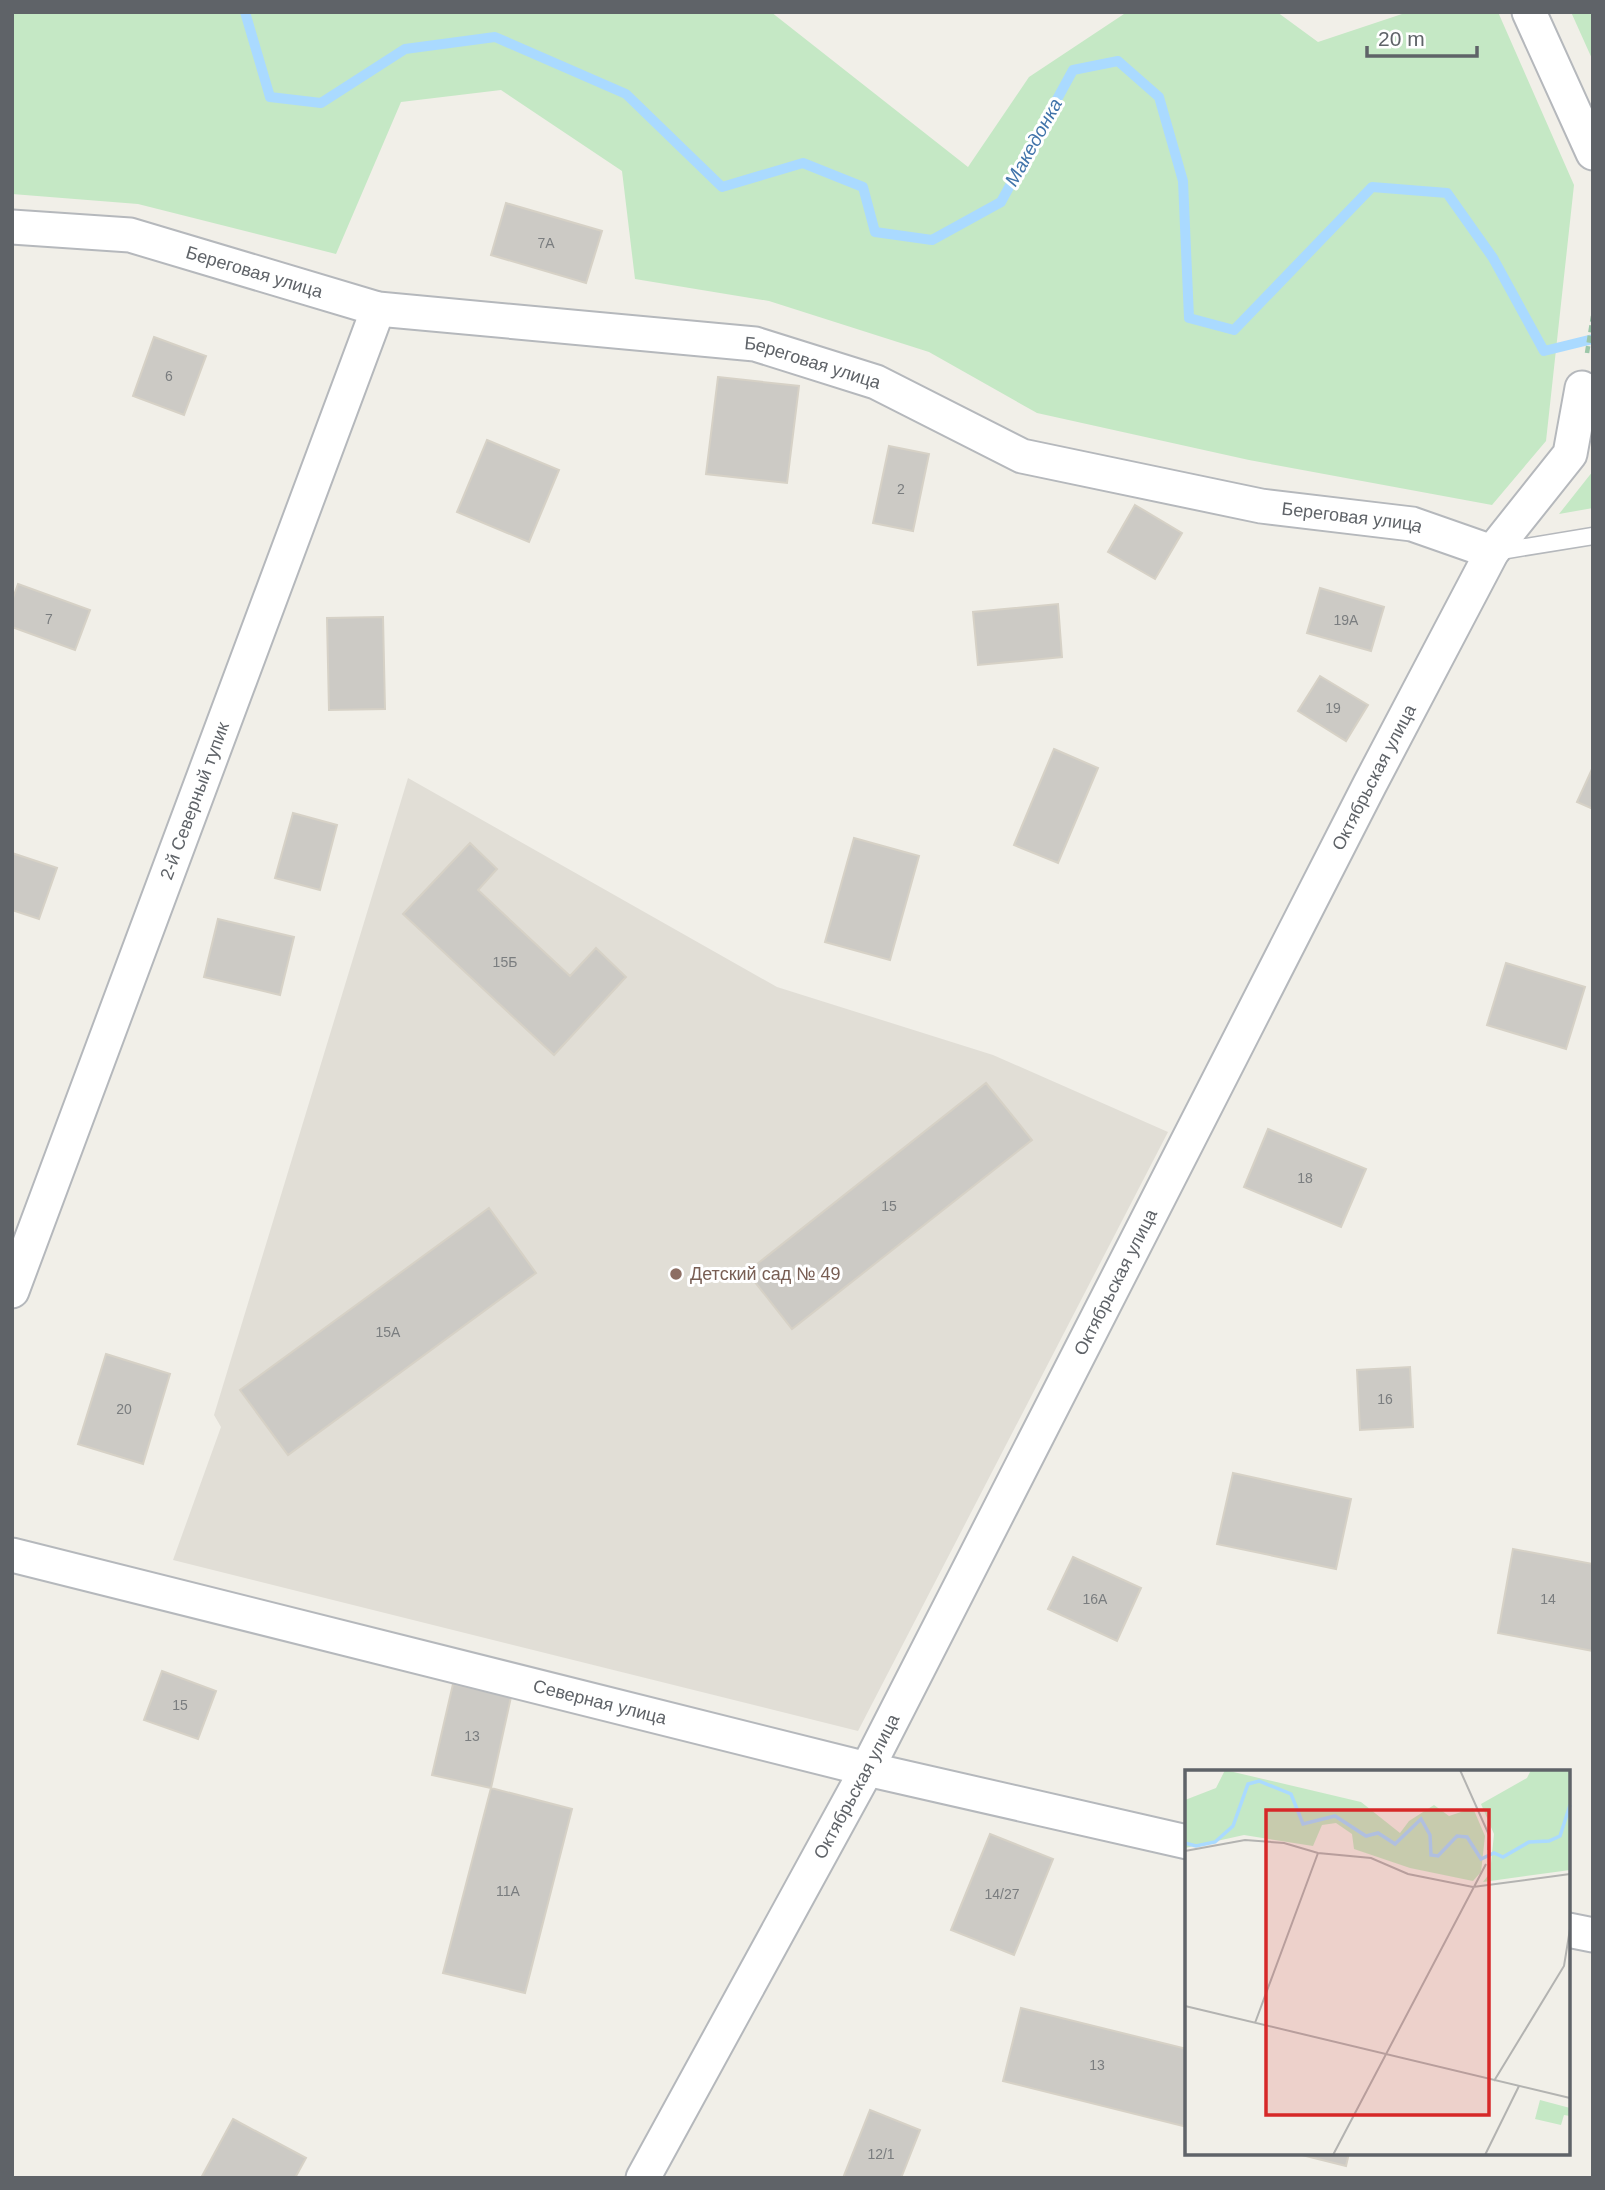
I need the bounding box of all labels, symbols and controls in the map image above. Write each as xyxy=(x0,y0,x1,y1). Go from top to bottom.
scale bar xyxy=(1367,14,1477,58)
text: 20 m xyxy=(1378,27,1425,50)
water label: Македонка xyxy=(1001,95,1066,190)
house number: 7А xyxy=(537,235,555,251)
street label: Береговая улица xyxy=(184,242,326,302)
street label: Береговая улица xyxy=(744,333,884,393)
house number: 6 xyxy=(165,368,173,384)
house number: 2 xyxy=(897,481,905,497)
street label: Береговая улица xyxy=(1280,499,1426,537)
house number: 7 xyxy=(45,611,53,627)
house number: 19А xyxy=(1334,612,1359,628)
house number: 19 xyxy=(1325,700,1341,716)
street label: Октябрьская улица xyxy=(1328,700,1420,854)
street label: 2-й Северный тупик xyxy=(156,719,233,882)
house number: 15Б xyxy=(493,954,517,970)
house number: 18 xyxy=(1297,1170,1313,1186)
house number: 15 xyxy=(881,1198,897,1214)
street label: Октябрьская улица xyxy=(1070,1205,1162,1359)
place label: Детский сад № 49 xyxy=(690,1264,840,1284)
marker: Детский сад № 49 xyxy=(668,1266,684,1282)
house number: 15А xyxy=(376,1324,401,1340)
house number: 16 xyxy=(1377,1391,1393,1407)
house number: 20 xyxy=(116,1401,132,1417)
house number: 16А xyxy=(1083,1591,1108,1607)
house number: 14 xyxy=(1540,1591,1556,1607)
street label: Северная улица xyxy=(531,1676,670,1729)
house number: 15 xyxy=(172,1697,188,1713)
street label: Октябрьская улица xyxy=(810,1710,904,1862)
house number: 13 xyxy=(464,1728,480,1744)
inset map xyxy=(1185,1770,1570,2155)
house number: 11А xyxy=(496,1883,521,1899)
house number: 14/27 xyxy=(984,1886,1020,1902)
house number: 13 xyxy=(1089,2057,1105,2073)
house number: 12/1 xyxy=(867,2146,895,2162)

